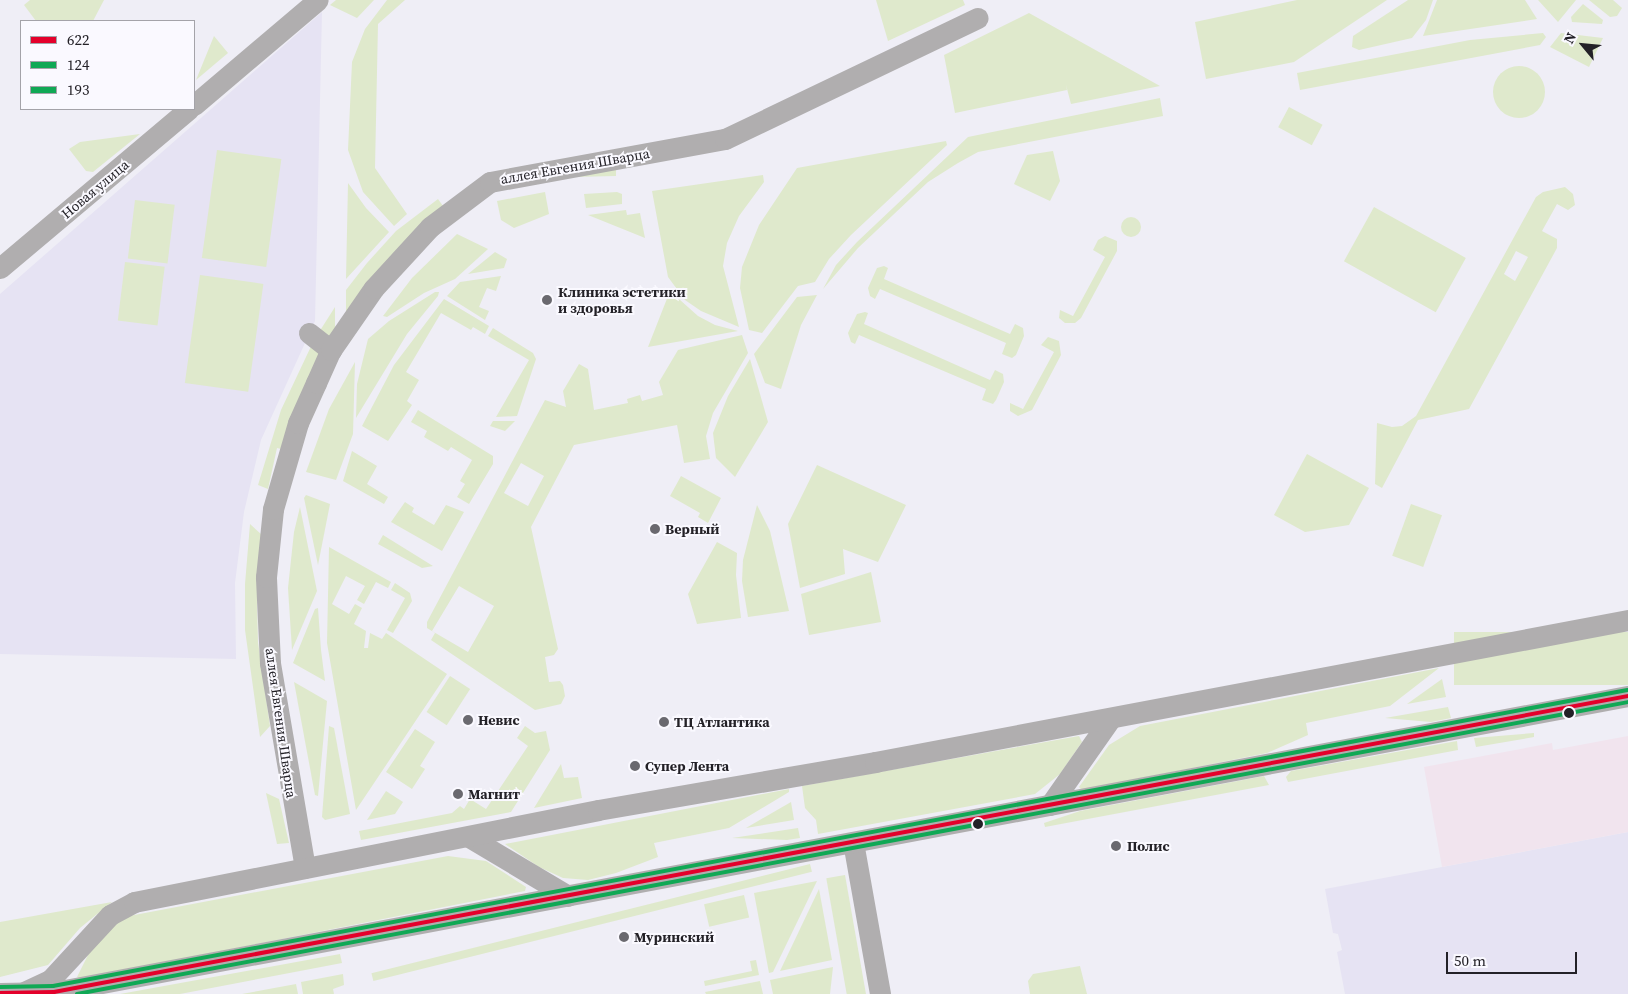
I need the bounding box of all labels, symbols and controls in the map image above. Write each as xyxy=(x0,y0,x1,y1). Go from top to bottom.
legend xyxy=(20,20,195,110)
north arrow xyxy=(1558,20,1608,70)
text: 622 xyxy=(67,29,90,50)
text: N xyxy=(1559,29,1581,47)
text: 124 xyxy=(67,54,90,75)
text: 193 xyxy=(67,79,90,100)
street label: аллея Евгения Шварца xyxy=(499,145,651,187)
street label: Новая улица xyxy=(58,156,132,222)
place label: Клиника эстетики и здоровья xyxy=(558,284,686,316)
marker: Клиника эстетики и здоровья xyxy=(540,293,554,307)
place label: Верный xyxy=(665,521,719,537)
marker: Верный xyxy=(649,523,661,535)
street label: аллея Евгения Шварца xyxy=(262,647,300,799)
unlabelled marker xyxy=(1564,708,1574,718)
place label: Невис xyxy=(478,712,520,728)
marker: Невис xyxy=(462,714,474,726)
place label: ТЦ Атлантика xyxy=(674,714,770,730)
marker: ТЦ Атлантика xyxy=(658,716,670,728)
place label: Супер Лента xyxy=(645,758,729,774)
marker: Супер Лента xyxy=(629,760,641,772)
place label: Магнит xyxy=(468,786,520,802)
marker: Магнит xyxy=(452,788,464,800)
unlabelled marker xyxy=(973,819,983,829)
place label: Полис xyxy=(1127,838,1170,854)
marker: Полис xyxy=(1109,839,1123,853)
place label: Муринский xyxy=(634,929,714,945)
marker: Муринский xyxy=(618,931,630,943)
scale bar xyxy=(1448,942,1579,974)
text: 50 m xyxy=(1454,950,1486,971)

